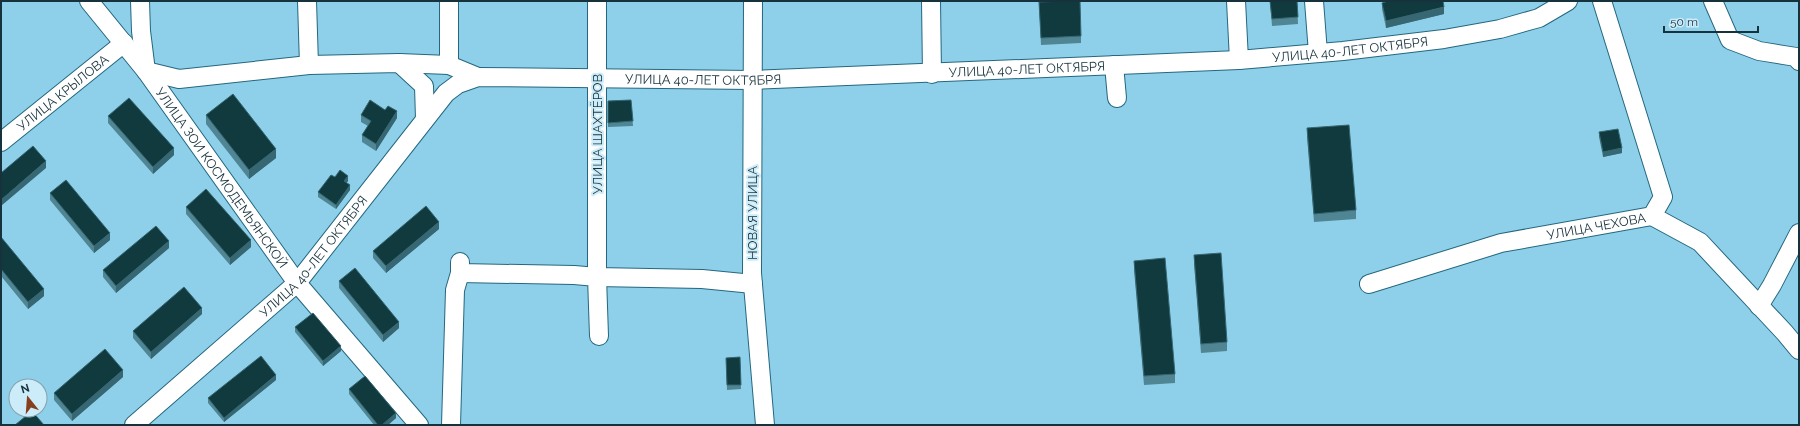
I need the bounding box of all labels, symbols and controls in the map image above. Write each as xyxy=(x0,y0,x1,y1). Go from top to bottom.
scale bar xyxy=(1664,8,1758,34)
text: 50 m xyxy=(1670,15,1698,29)
street label: УЛИЦА 40-ЛЕТ ОКТЯБРЯ xyxy=(1272,34,1429,65)
street label: УЛИЦА КРЫЛОВА xyxy=(14,52,112,134)
street label: УЛИЦА 40-ЛЕТ ОКТЯБРЯ xyxy=(949,59,1105,80)
street label: УЛИЦА 40-ЛЕТ ОКТЯБРЯ xyxy=(625,72,782,88)
street label: УЛИЦА ШАХТЁРОВ xyxy=(589,74,605,194)
street label: УЛИЦА ЗОИ КОСМОДЕМЬЯНСКОЙ xyxy=(152,85,291,271)
street label: НОВАЯ УЛИЦА xyxy=(745,166,760,260)
street label: УЛИЦА 40-ЛЕТ ОКТЯБРЯ xyxy=(257,193,371,320)
street label: УЛИЦА ЧЕХОВА xyxy=(1546,210,1647,243)
north arrow xyxy=(8,378,48,418)
text: N xyxy=(19,381,31,396)

